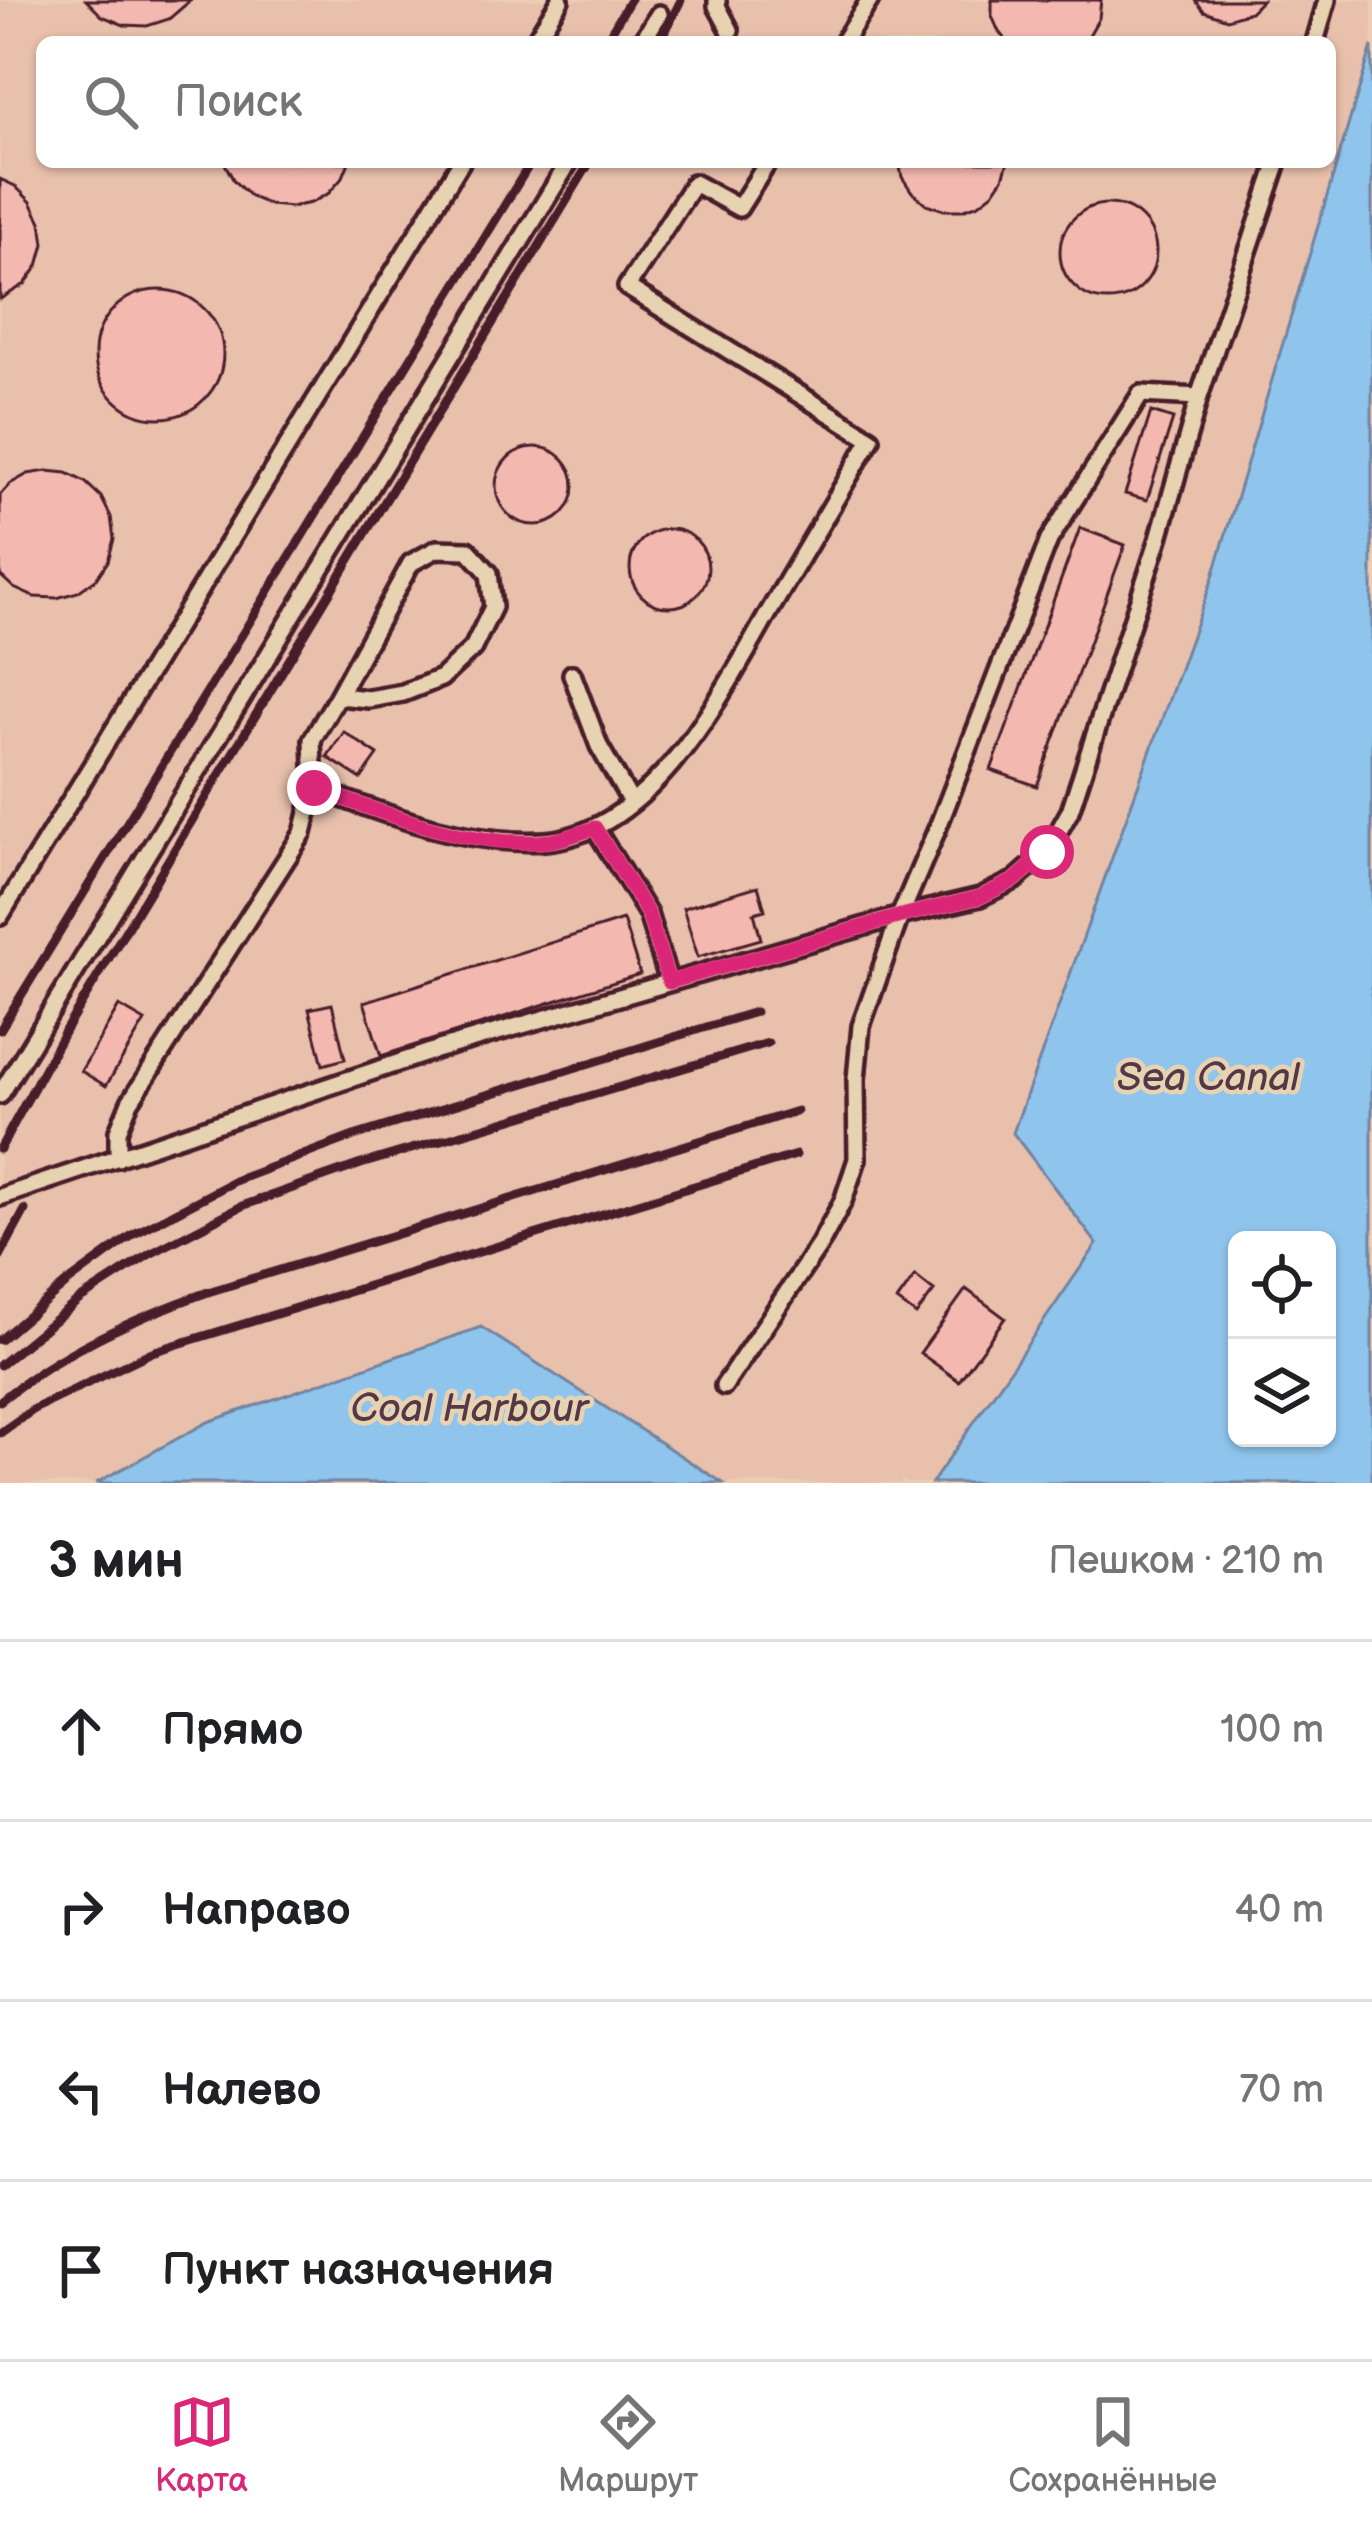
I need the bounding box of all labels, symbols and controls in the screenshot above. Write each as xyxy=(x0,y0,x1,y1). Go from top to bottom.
search box xyxy=(36,36,1336,168)
icon: search xyxy=(78,69,144,135)
text: Поиск xyxy=(174,75,302,130)
route end xyxy=(287,761,341,815)
route start xyxy=(1020,825,1074,879)
water label: Sea Canal xyxy=(1116,1055,1301,1102)
map controls xyxy=(1228,1231,1336,1447)
button: locate xyxy=(1228,1231,1336,1339)
button: layers xyxy=(1228,1339,1336,1447)
water label: Coal Harbour xyxy=(350,1386,591,1433)
text: 3 мин xyxy=(48,1531,184,1592)
text: Пешком · 210 m xyxy=(1048,1538,1324,1585)
icon: ahead xyxy=(48,1698,114,1764)
text: Прямо xyxy=(162,1703,303,1758)
text: 100 m xyxy=(1220,1707,1324,1754)
icon: right xyxy=(48,1878,114,1944)
text: Направо xyxy=(162,1883,351,1938)
text: 40 m xyxy=(1234,1887,1324,1934)
icon: left xyxy=(48,2058,114,2124)
text: Налево xyxy=(162,2063,321,2118)
text: 70 m xyxy=(1239,2067,1324,2114)
icon: arrive xyxy=(48,2238,114,2304)
text: Пункт назначения xyxy=(162,2243,554,2298)
tab: Карта xyxy=(155,2389,248,2501)
tab: Маршрут xyxy=(558,2389,698,2501)
tab: Сохранённые xyxy=(1008,2389,1217,2501)

